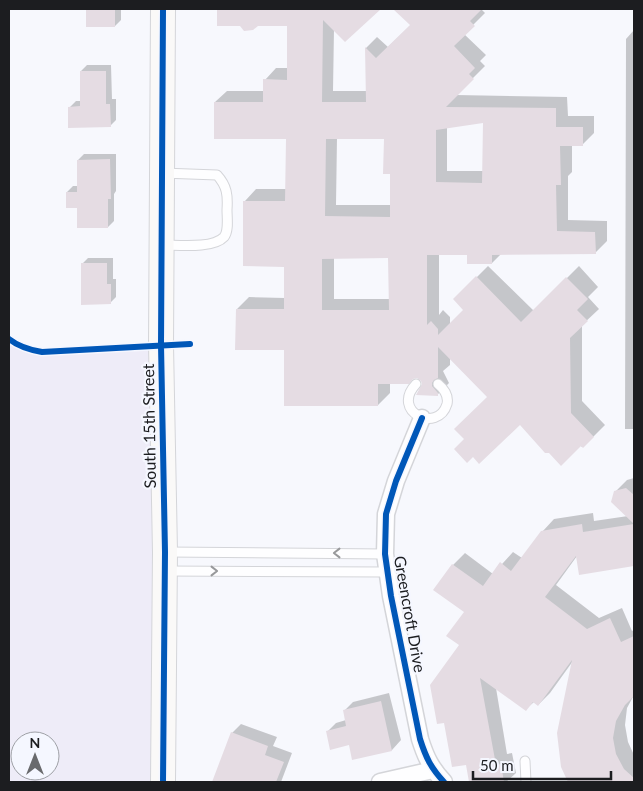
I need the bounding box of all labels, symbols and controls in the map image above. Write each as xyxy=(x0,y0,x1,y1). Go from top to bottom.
street label: South 15th Street xyxy=(138,363,159,489)
one-way arrow xyxy=(332,548,340,558)
street label: Greencroft Drive xyxy=(391,554,430,674)
one-way arrow xyxy=(210,566,218,576)
north arrow xyxy=(10,731,60,781)
text: N xyxy=(30,734,40,751)
scale bar xyxy=(473,748,610,780)
text: 50 m xyxy=(480,756,514,774)

